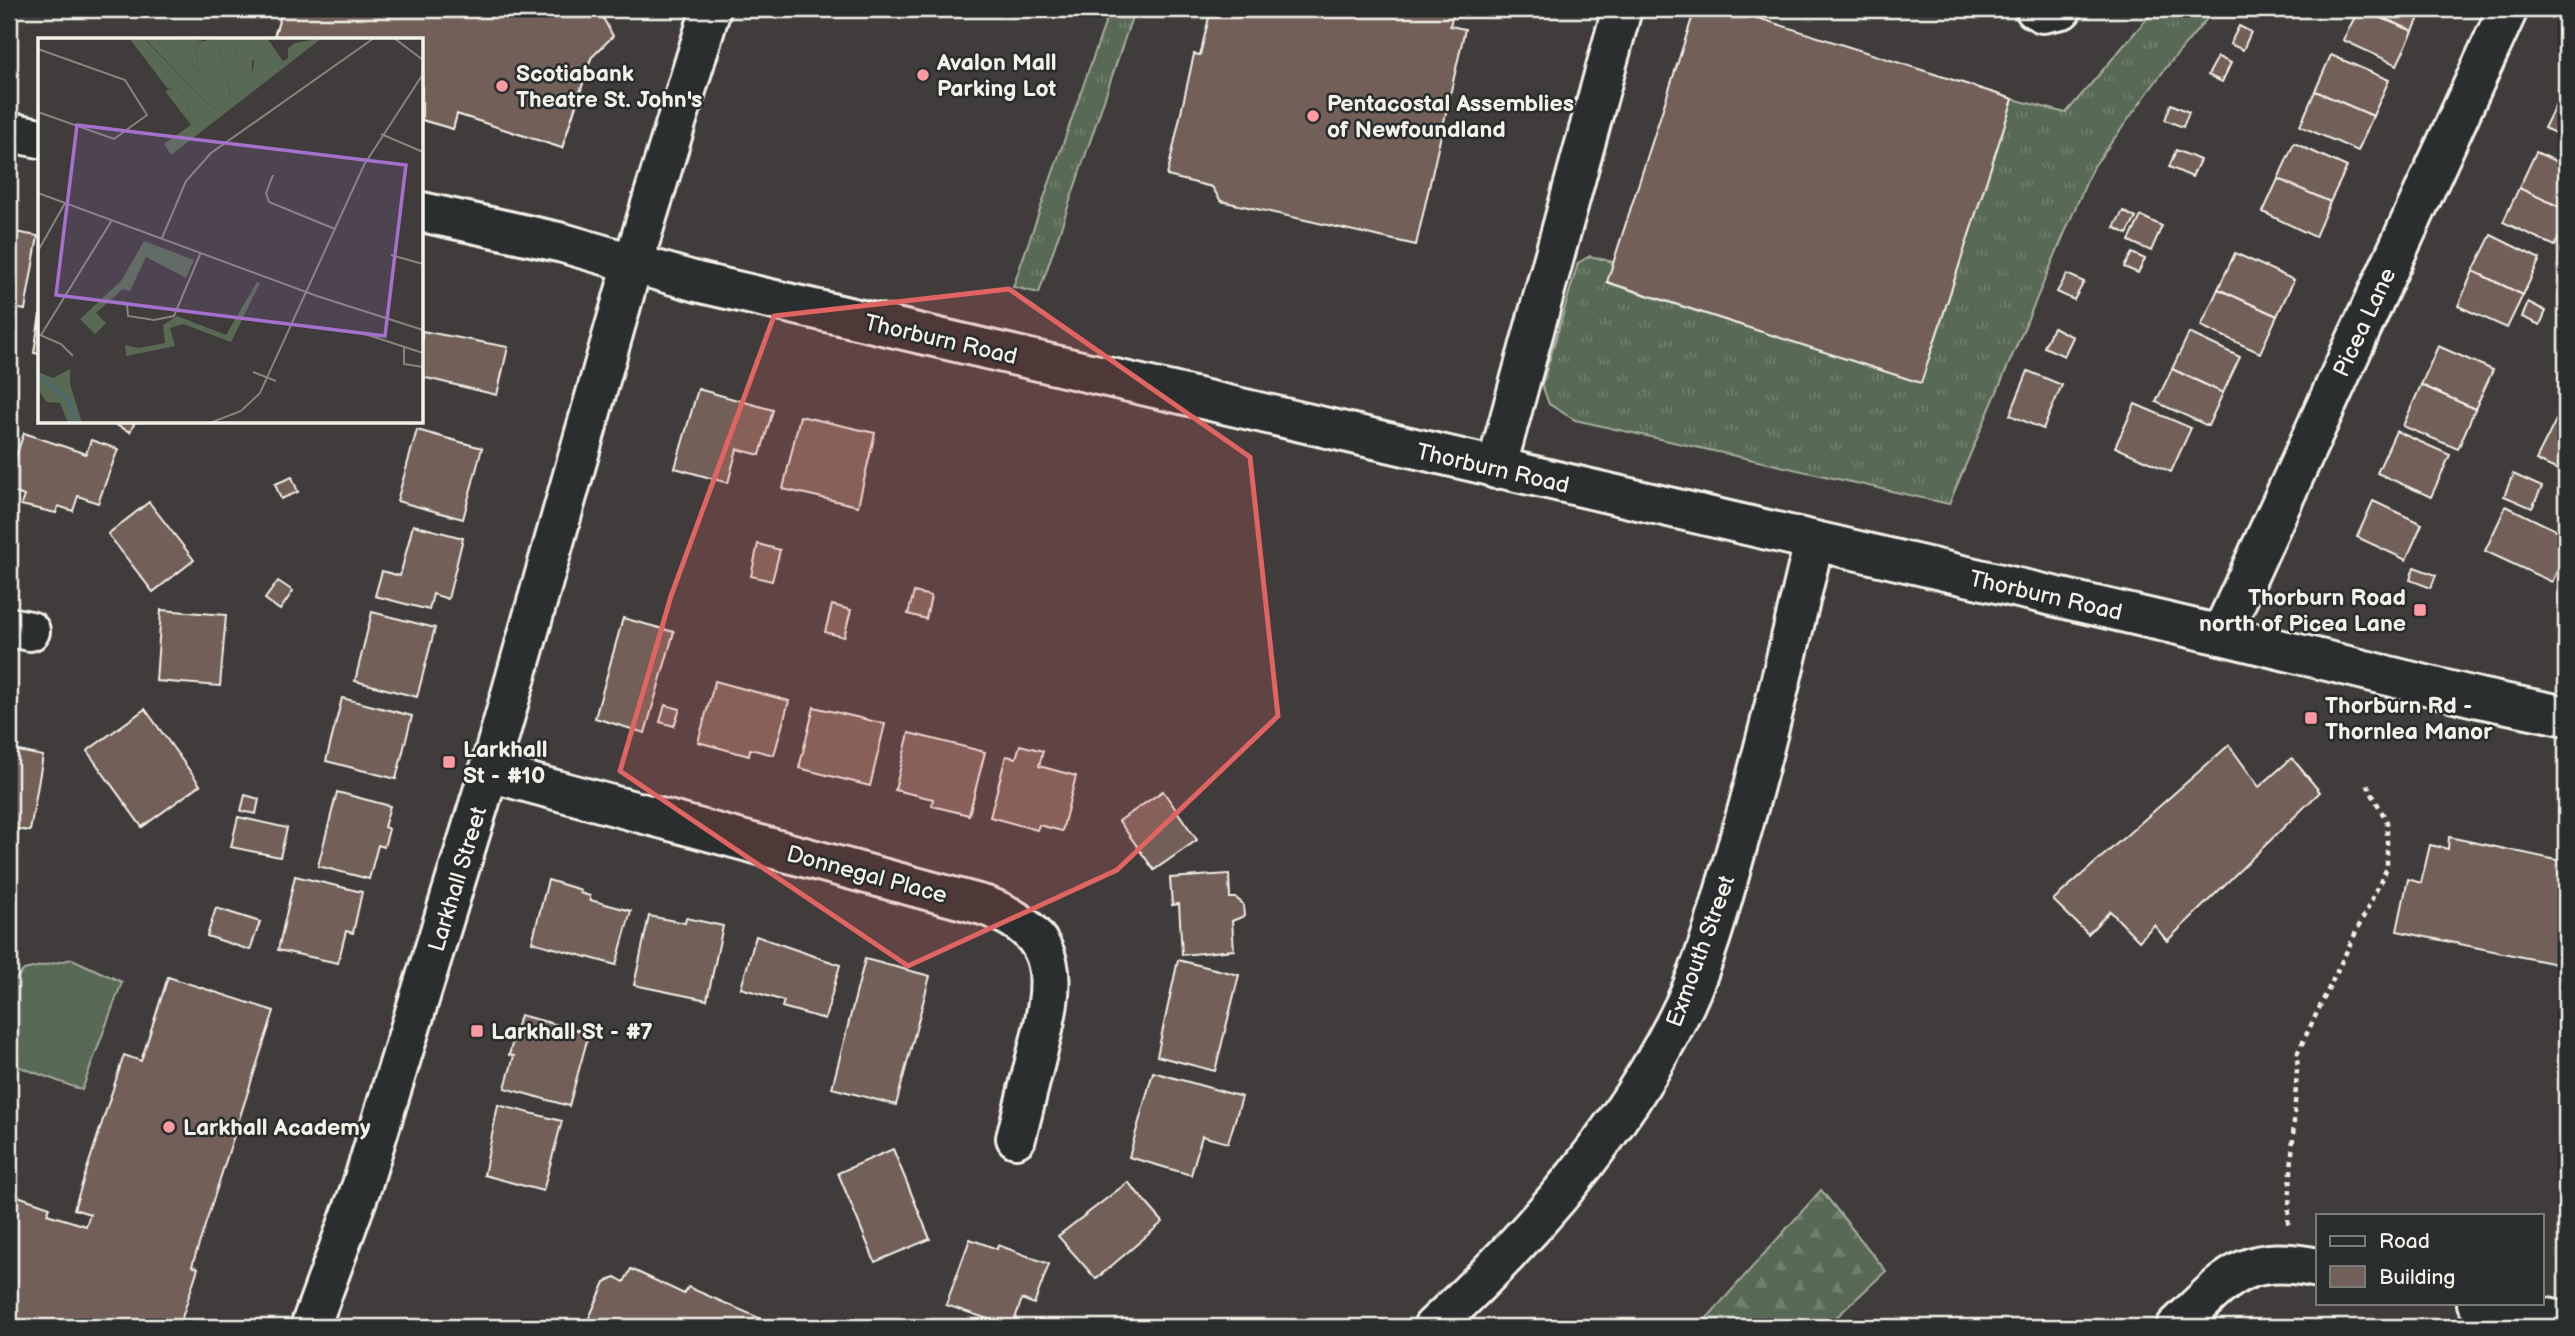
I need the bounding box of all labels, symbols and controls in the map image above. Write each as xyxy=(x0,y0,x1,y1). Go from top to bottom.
inset map xyxy=(38,38,424,424)
place label: Avalon Mall Parking Lot xyxy=(936,49,1057,103)
place label: Scotiabank Theatre St. John's xyxy=(516,60,702,114)
marker: Avalon Mall Parking Lot xyxy=(915,67,931,83)
marker: Scotiabank Theatre St. John's xyxy=(494,78,510,94)
place label: Pentacostal Assemblies of Newfoundland xyxy=(1327,90,1574,144)
marker: Pentacostal Assemblies of Newfoundland xyxy=(1305,108,1321,124)
street label: Picea Lane xyxy=(2327,263,2402,381)
street label: Thorburn Road xyxy=(862,309,1020,371)
street label: Thorburn Road xyxy=(1414,438,1572,500)
street label: Thorburn Road xyxy=(1967,565,2125,627)
place label: Thorburn Road north of Picea Lane xyxy=(2199,584,2406,638)
marker: Thorburn Road north of Picea Lane xyxy=(2412,602,2428,618)
place label: Thorburn Rd - Thornlea Manor xyxy=(2325,692,2493,746)
marker: Thorburn Rd - Thornlea Manor xyxy=(2303,710,2319,726)
place label: Larkhall St - #10 xyxy=(463,736,548,790)
marker: Larkhall St - #10 xyxy=(441,754,457,770)
street label: Larkhall Street xyxy=(423,803,493,955)
street label: Donnegal Place xyxy=(783,840,950,910)
street label: Exmouth Street xyxy=(1661,872,1741,1031)
place label: Larkhall St - #7 xyxy=(491,1018,653,1046)
marker: Larkhall St - #7 xyxy=(469,1023,485,1039)
place label: Larkhall Academy xyxy=(183,1114,371,1142)
marker: Larkhall Academy xyxy=(161,1119,177,1135)
legend xyxy=(2316,1214,2544,1304)
text: Road xyxy=(2379,1229,2430,1254)
text: Building xyxy=(2379,1265,2455,1290)

